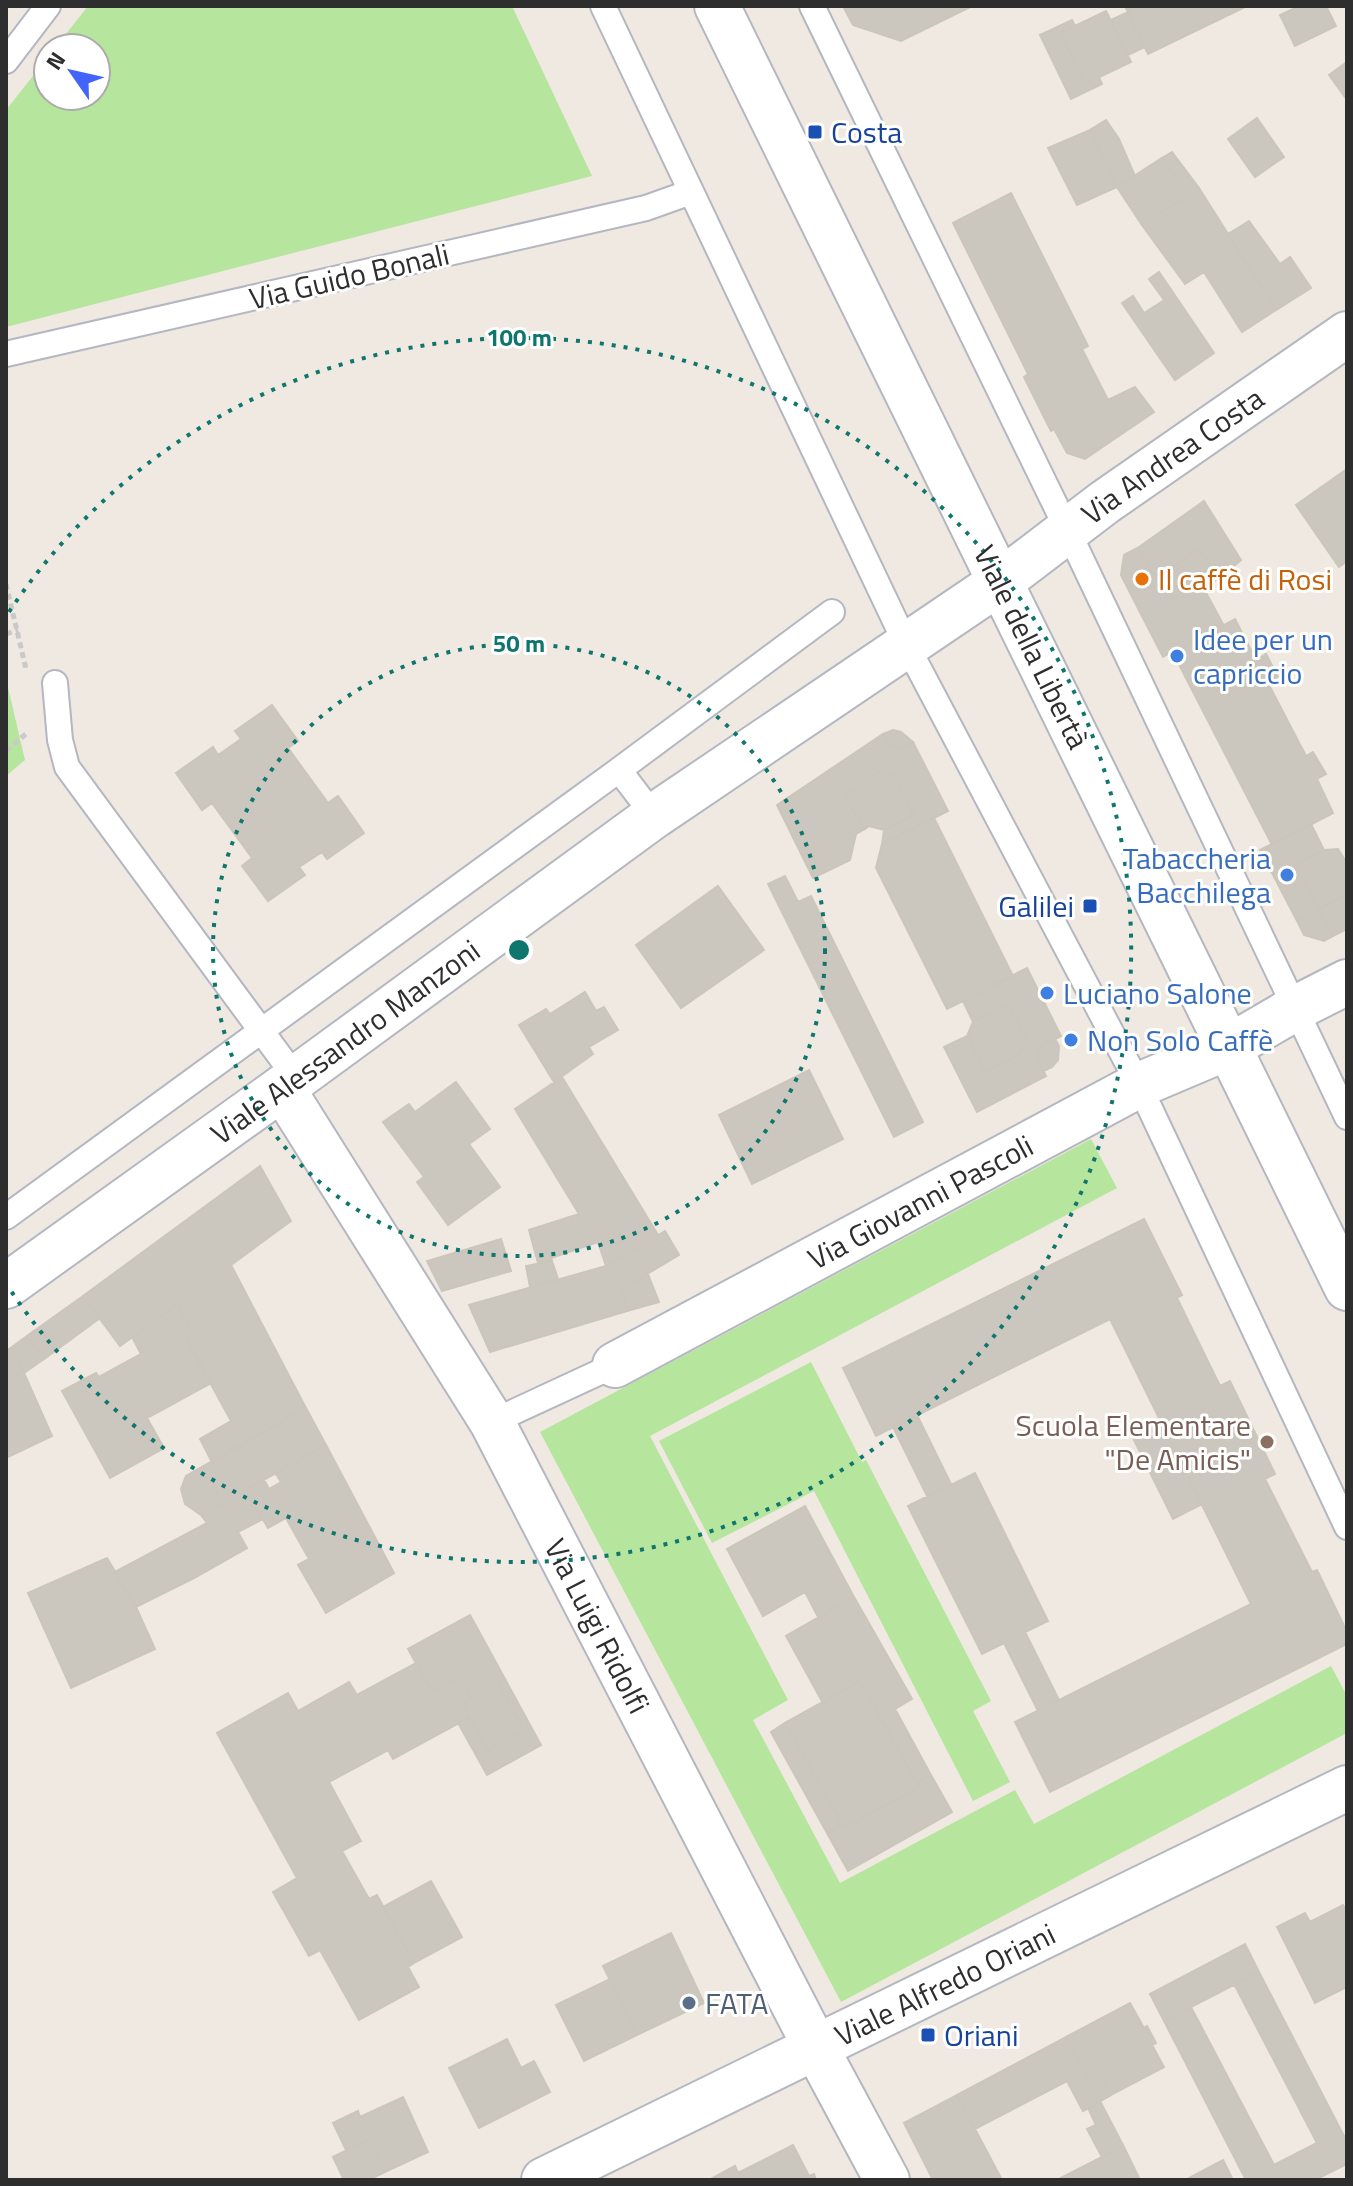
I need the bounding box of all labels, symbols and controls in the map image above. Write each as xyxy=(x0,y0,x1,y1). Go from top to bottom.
north arrow xyxy=(32,32,112,112)
text: N xyxy=(37,45,74,77)
place label: Costa xyxy=(831,109,902,155)
marker: Costa xyxy=(806,123,824,141)
street label: Via Guido Bonali xyxy=(244,231,454,321)
text: 100 m xyxy=(486,319,552,355)
street label: Via Andrea Costa xyxy=(1071,375,1273,536)
street label: Viale della Libertà xyxy=(962,537,1102,757)
place label: Il caffè di Rosi xyxy=(1158,556,1332,602)
marker: Il caffè di Rosi xyxy=(1133,570,1151,588)
place label: Idee per un capriccio xyxy=(1193,616,1333,696)
text: 50 m xyxy=(493,625,545,661)
marker: Idee per un capriccio xyxy=(1168,647,1186,665)
place label: Tabaccheria Bacchilega xyxy=(1123,835,1271,915)
marker: Tabaccheria Bacchilega xyxy=(1278,866,1296,884)
place label: Galilei xyxy=(998,883,1074,929)
marker: Galilei xyxy=(1081,897,1099,915)
street label: Viale Alessandro Manzoni xyxy=(201,928,490,1155)
centre of rings xyxy=(505,936,533,964)
place label: Luciano Salone xyxy=(1063,970,1252,1016)
marker: Luciano Salone xyxy=(1038,984,1056,1002)
place label: Non Solo Caffè xyxy=(1087,1017,1273,1063)
marker: Non Solo Caffè xyxy=(1062,1031,1080,1049)
street label: Via Giovanni Pascoli xyxy=(799,1123,1041,1281)
place label: Scuola Elementare "De Amicis" xyxy=(1016,1402,1251,1482)
marker: Scuola Elementare "De Amicis" xyxy=(1258,1433,1276,1451)
street label: Via Luigi Ridolfi xyxy=(533,1530,662,1721)
street label: Viale Alfredo Oriani xyxy=(829,1914,1061,2052)
place label: FATA xyxy=(705,1980,769,2026)
marker: FATA xyxy=(680,1994,698,2012)
place label: Oriani xyxy=(944,2017,1018,2053)
marker: Oriani xyxy=(919,2026,937,2044)

